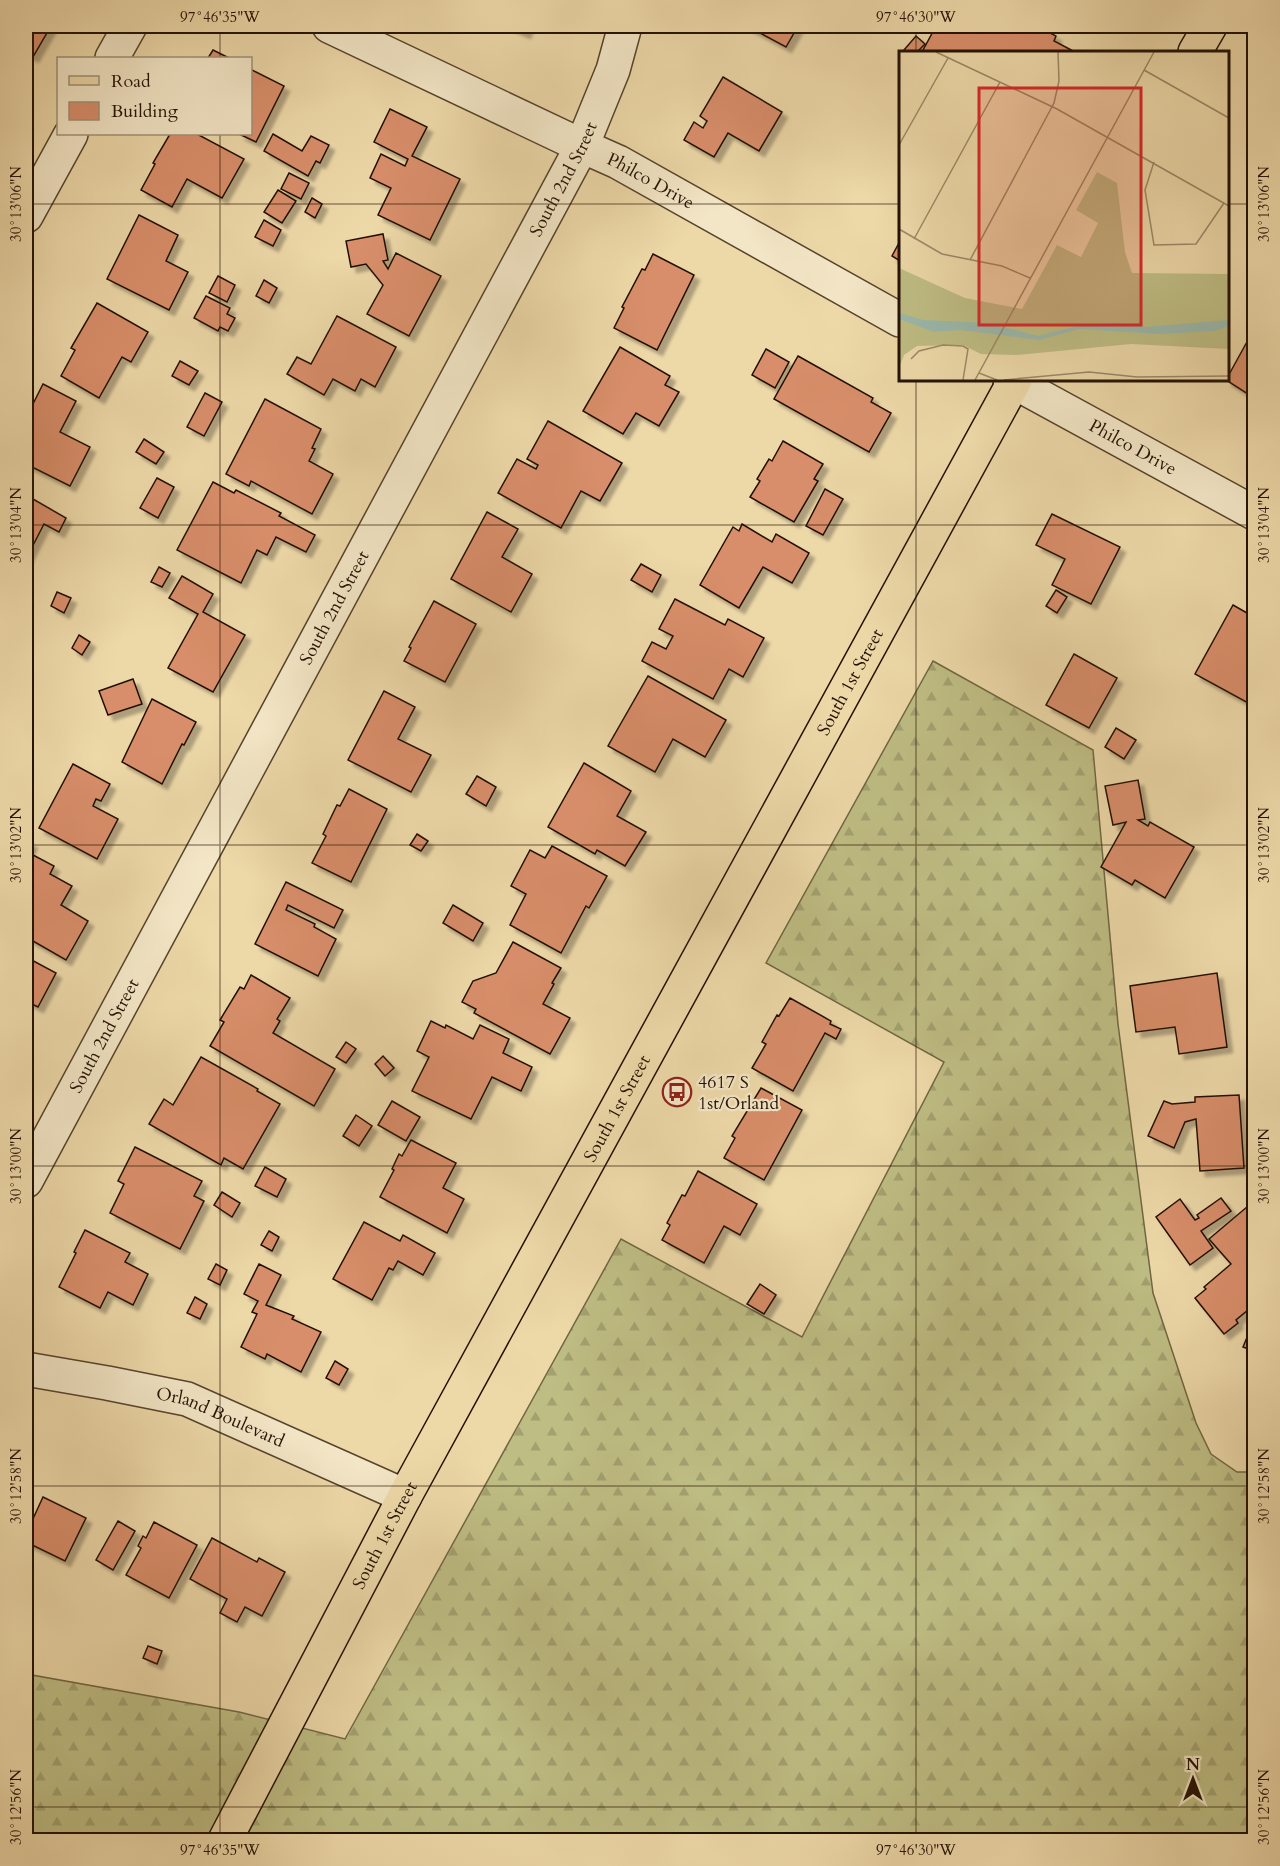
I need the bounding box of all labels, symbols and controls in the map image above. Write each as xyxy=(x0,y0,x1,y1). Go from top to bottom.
text: 97°46'35"W xyxy=(180,7,260,27)
text: 97°46'30"W xyxy=(876,7,956,27)
inset map xyxy=(899,51,1229,381)
legend xyxy=(57,57,252,135)
text: Road xyxy=(111,69,151,94)
text: Building xyxy=(111,99,179,124)
street label: South 2nd Street xyxy=(524,118,604,241)
street label: Philco Drive xyxy=(603,147,699,215)
text: 30°13'06"N xyxy=(6,166,26,242)
text: 30°13'06"N xyxy=(1254,166,1274,242)
street label: Philco Drive xyxy=(1084,413,1181,482)
text: 30°13'04"N xyxy=(6,487,26,563)
text: 30°13'04"N xyxy=(1254,487,1274,563)
street label: South 2nd Street xyxy=(294,546,376,669)
street label: South 1st Street xyxy=(811,624,890,740)
text: 30°13'02"N xyxy=(6,807,26,883)
text: 30°13'02"N xyxy=(1254,807,1274,883)
street label: South 2nd Street xyxy=(64,974,146,1097)
street label: South 1st Street xyxy=(578,1050,657,1166)
place label: 4617 S 1st/Orland xyxy=(698,1070,779,1116)
bus stop icon: 4617 S 1st/Orland xyxy=(661,1076,693,1108)
text: 30°13'00"N xyxy=(6,1128,26,1204)
text: 30°13'00"N xyxy=(1254,1128,1274,1204)
street label: Orland Boulevard xyxy=(154,1381,289,1454)
text: 30°12'58"N xyxy=(6,1448,26,1524)
text: 30°12'58"N xyxy=(1254,1448,1274,1524)
street label: South 1st Street xyxy=(346,1477,424,1594)
north arrow xyxy=(1163,1749,1223,1809)
text: N xyxy=(1186,1754,1200,1776)
text: 30°12'56"N xyxy=(6,1769,26,1845)
text: 30°12'56"N xyxy=(1254,1769,1274,1845)
text: 97°46'35"W xyxy=(180,1840,260,1860)
text: 97°46'30"W xyxy=(876,1840,956,1860)

